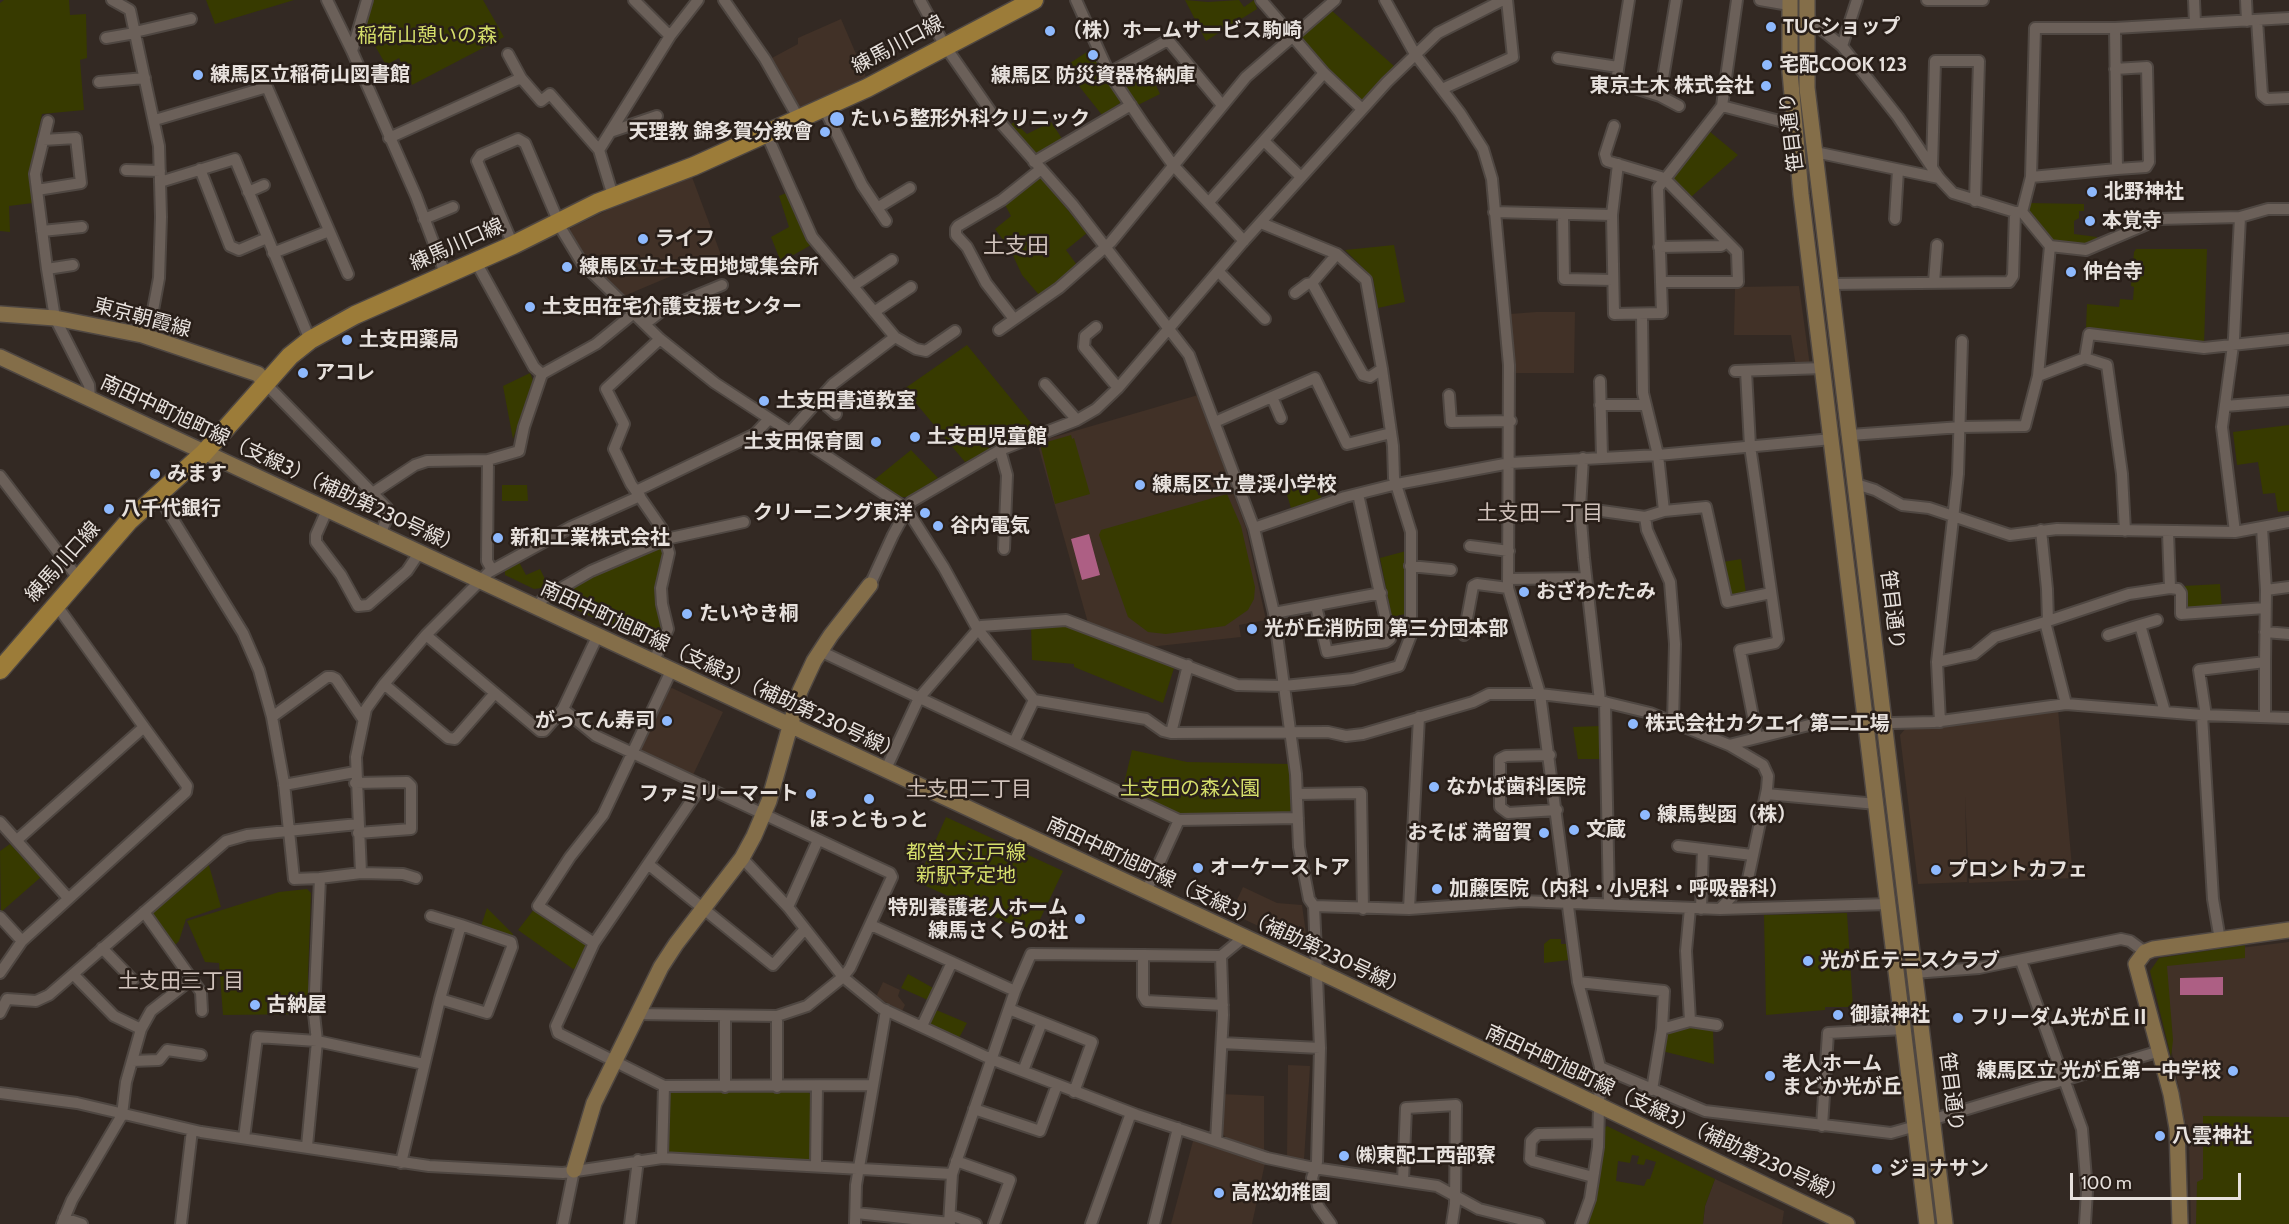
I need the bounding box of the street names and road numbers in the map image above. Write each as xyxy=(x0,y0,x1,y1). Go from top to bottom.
street label: 練馬川口線 xyxy=(848,11,948,79)
street label: 笹目通り xyxy=(1775,91,1809,173)
street label: 練馬川口線 xyxy=(406,214,508,276)
street label: 東京朝霞線 xyxy=(91,293,193,343)
street label: 南田中町旭町線（支線3）（補助第230号線） xyxy=(96,370,466,560)
street label: 練馬川口線 xyxy=(21,517,105,607)
street label: 笹目通り xyxy=(1875,569,1909,651)
street label: 南田中町旭町線（支線3）（補助第230号線） xyxy=(536,576,906,766)
street label: 南田中町旭町線（支線3）（補助第230号線） xyxy=(1042,812,1412,1002)
street label: 南田中町旭町線（支線3）（補助第230号線） xyxy=(1481,1020,1851,1210)
street label: 笹目通り xyxy=(1934,1051,1968,1133)

